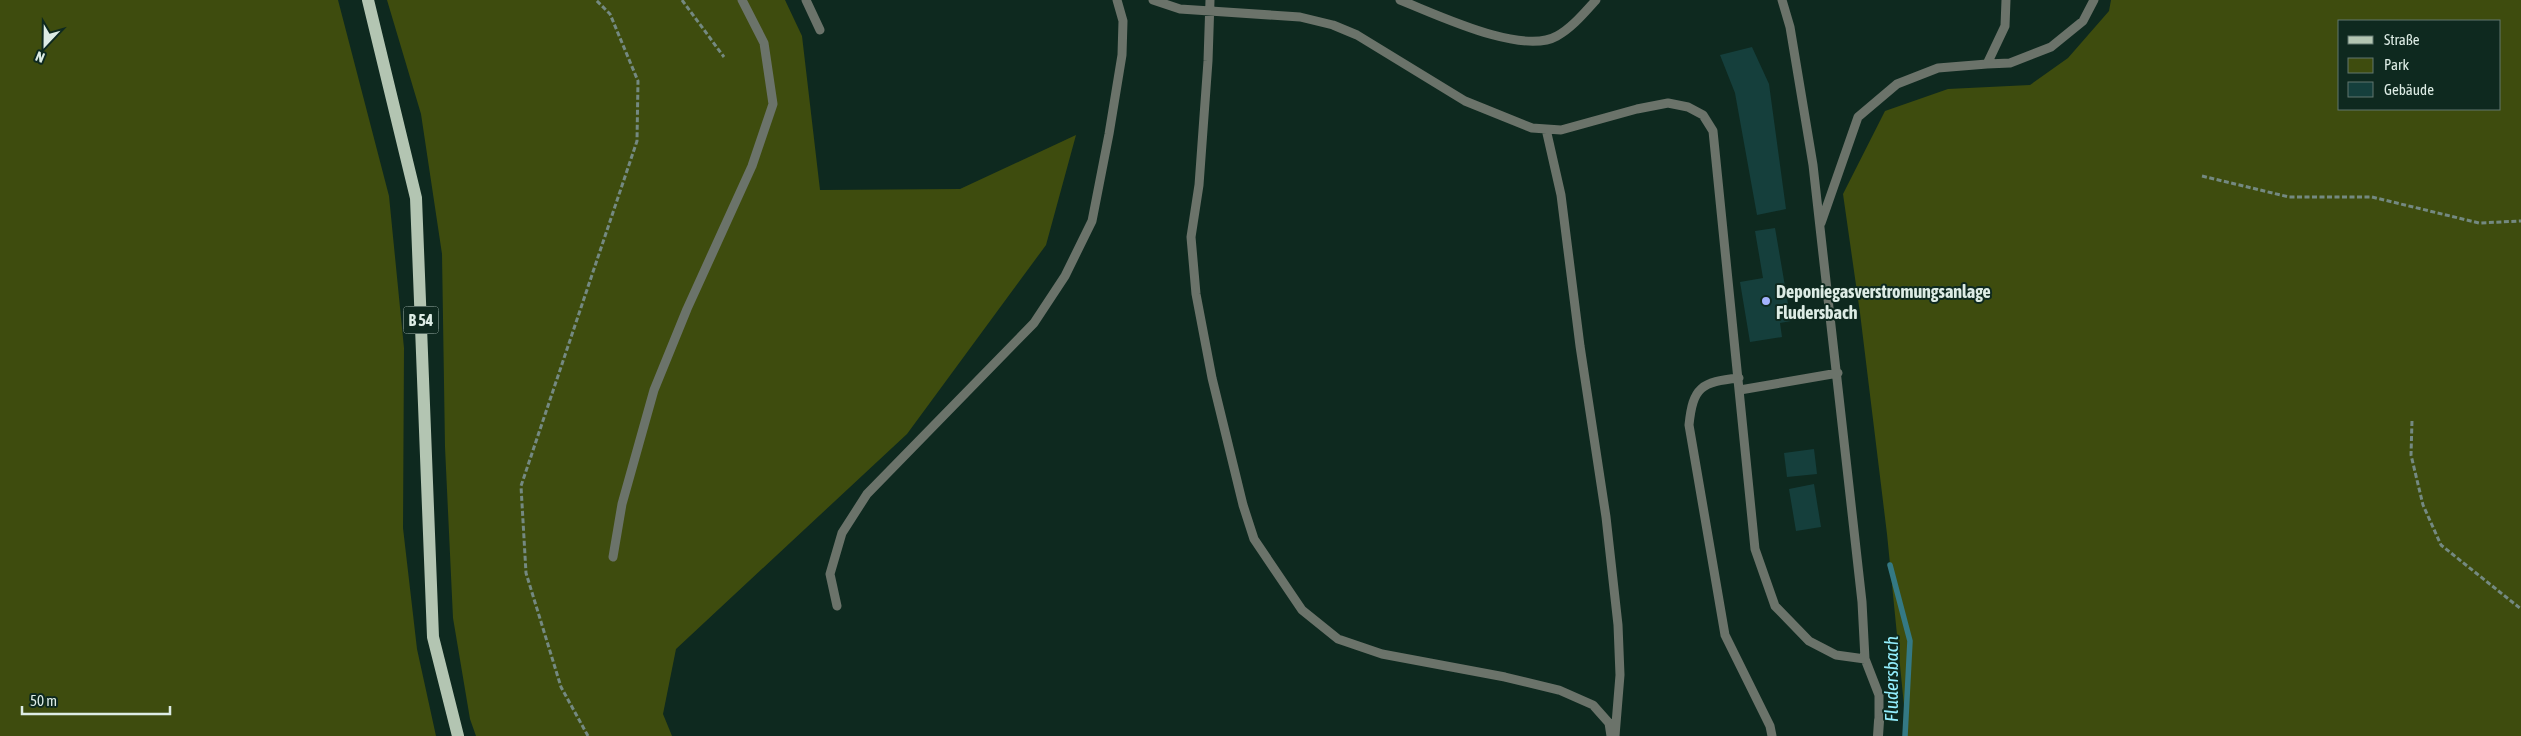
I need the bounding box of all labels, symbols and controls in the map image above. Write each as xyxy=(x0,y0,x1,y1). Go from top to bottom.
north arrow xyxy=(20,20,70,70)
legend xyxy=(2338,20,2501,110)
text: Straße xyxy=(2384,31,2420,48)
text: N xyxy=(33,48,47,66)
text: Park xyxy=(2384,56,2409,73)
text: Gebäude xyxy=(2384,81,2434,98)
place label: Deponiegasverstromungsanlage Fludersbach xyxy=(1776,281,1991,323)
marker: Deponiegasverstromungsanlage Fludersbach xyxy=(1760,295,1772,307)
road number: B 54 xyxy=(404,306,438,334)
water label: Fludersbach xyxy=(1880,636,1902,722)
scale bar xyxy=(22,684,170,716)
text: 50 m xyxy=(30,692,57,709)

